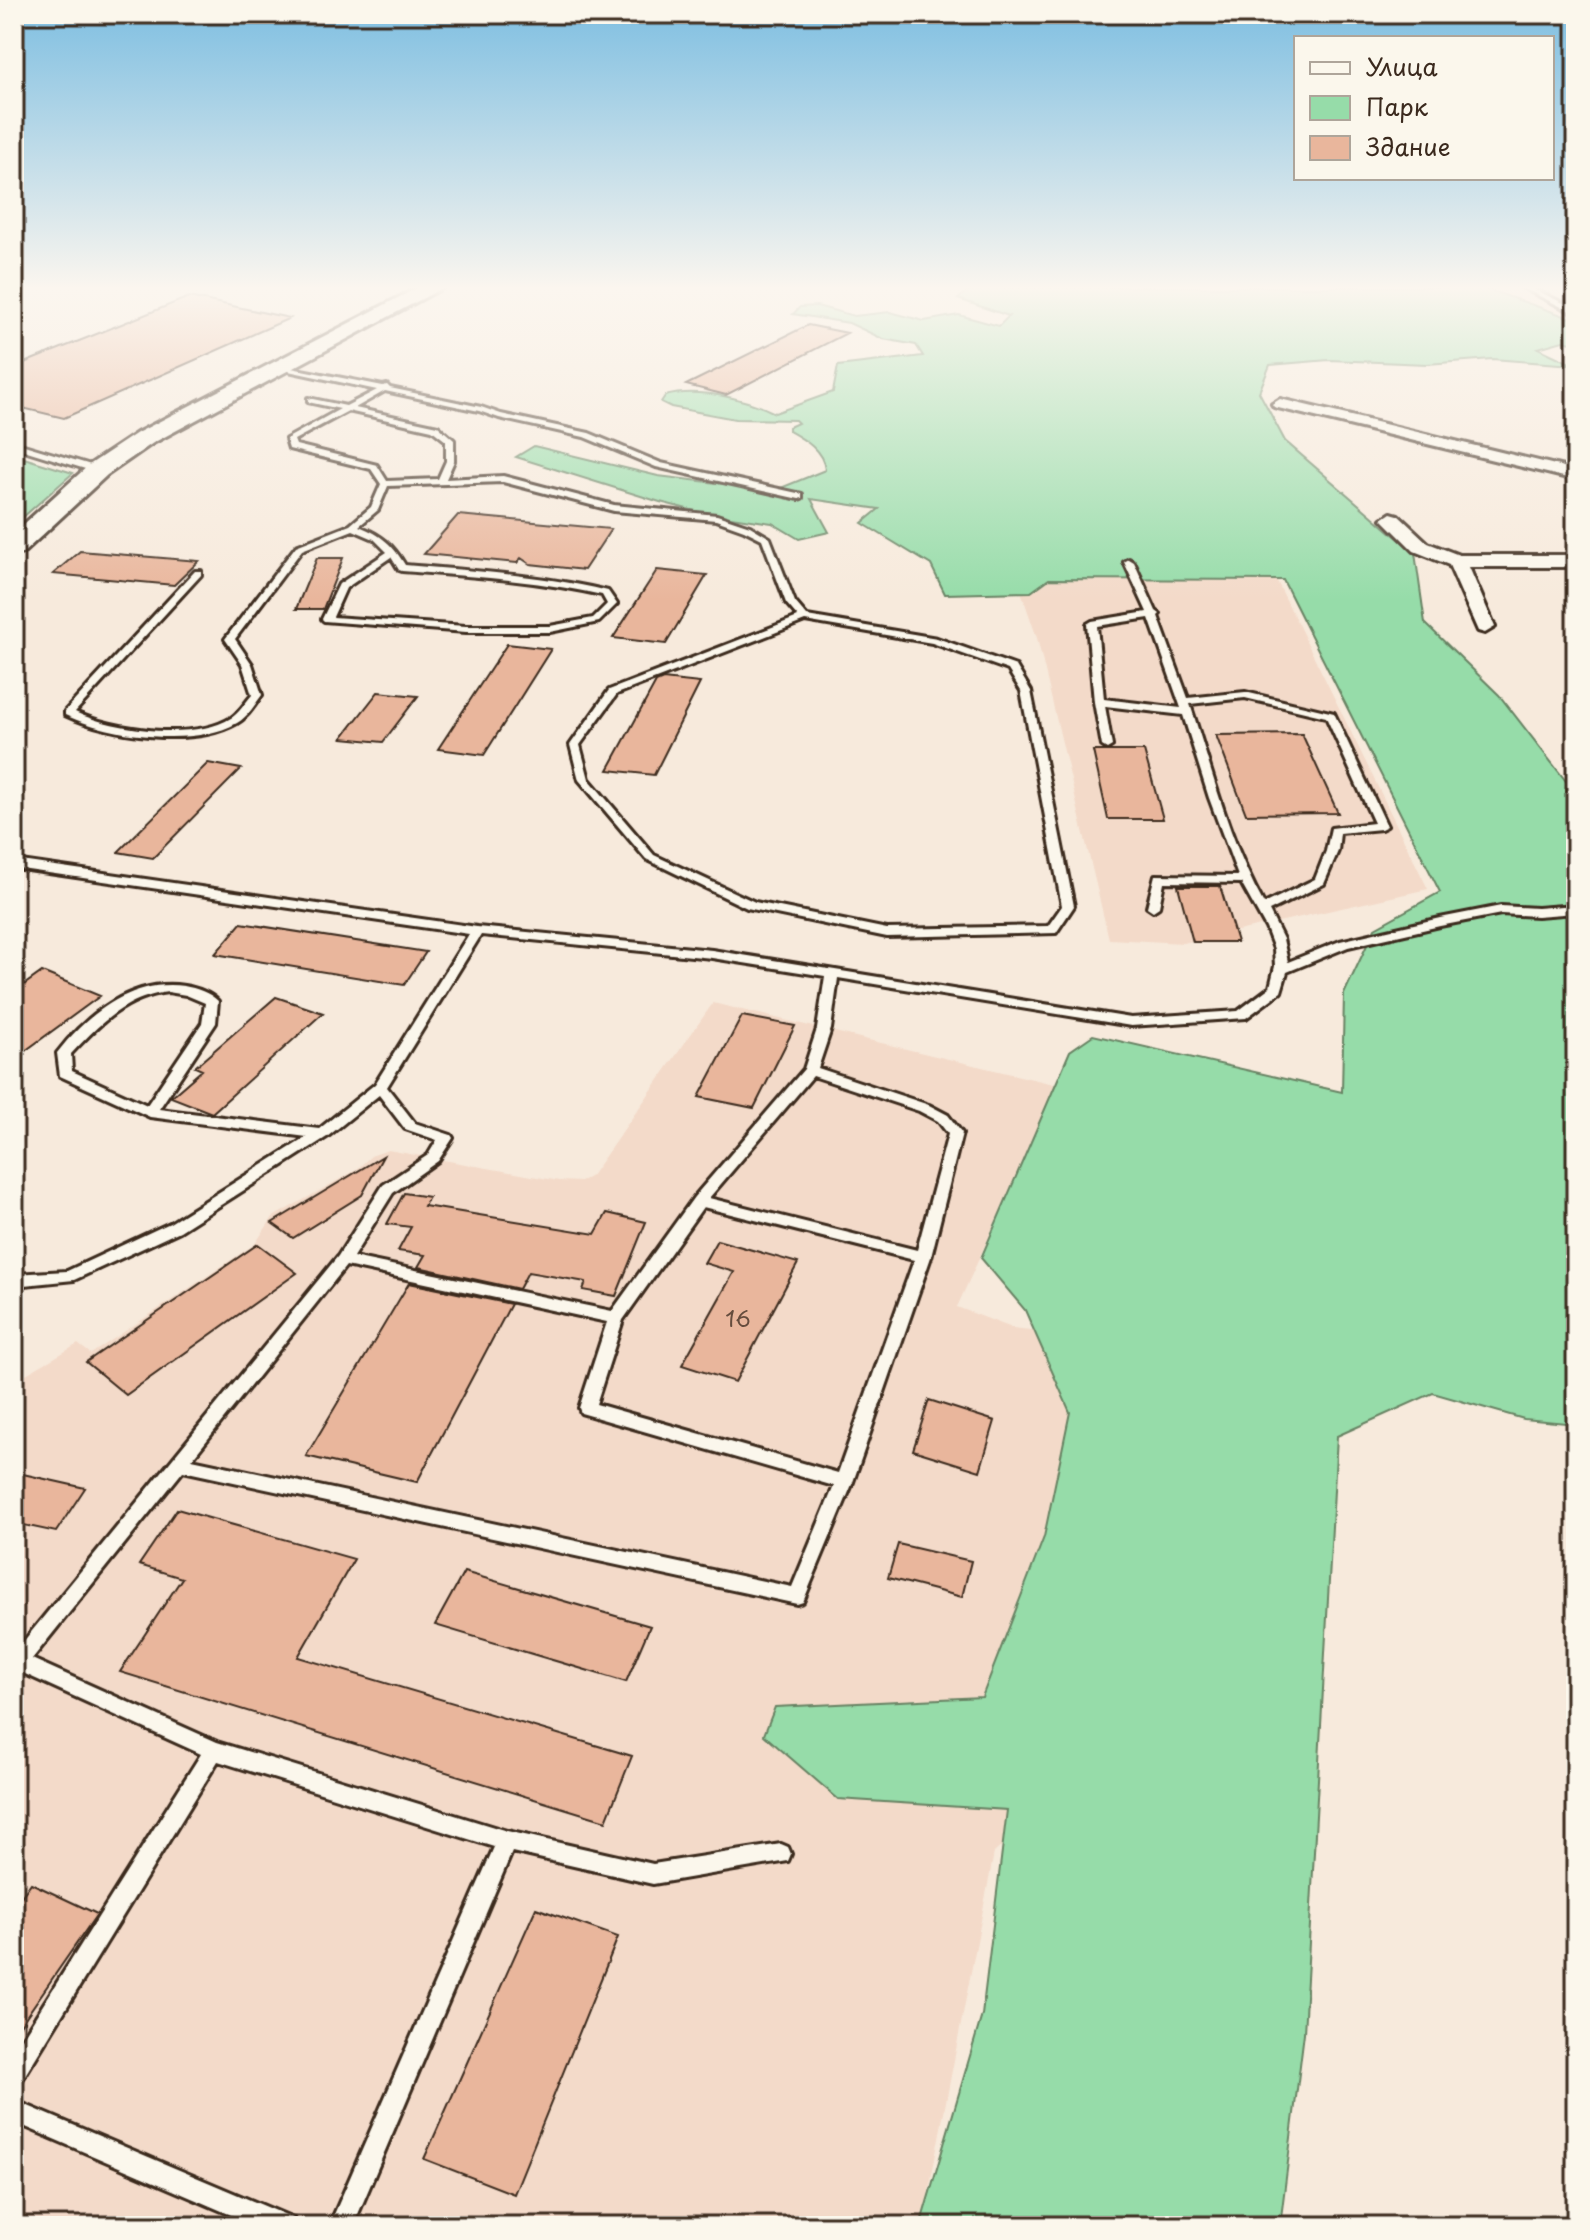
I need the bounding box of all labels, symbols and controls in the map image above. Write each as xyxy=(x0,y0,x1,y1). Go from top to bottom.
legend xyxy=(1294,36,1554,180)
text: Улица xyxy=(1366,48,1438,84)
text: Парк xyxy=(1366,88,1429,124)
text: Здание xyxy=(1366,128,1451,164)
house number: 16 xyxy=(725,1301,751,1334)

